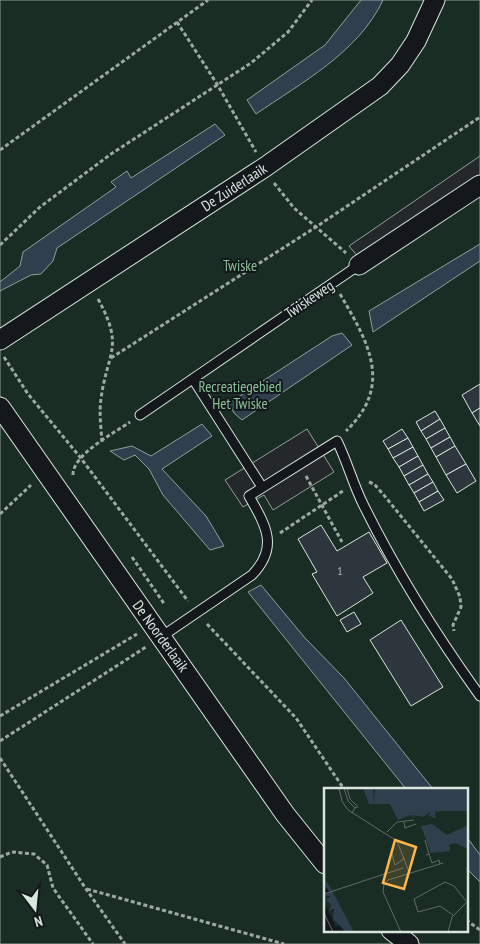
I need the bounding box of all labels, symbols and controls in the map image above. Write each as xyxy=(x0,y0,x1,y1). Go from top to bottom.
street label: De Zuiderlaaik xyxy=(198,159,271,215)
park label: Twiske xyxy=(223,256,257,275)
street label: Twiskeweg xyxy=(281,276,337,322)
park label: Recreatiegebied Het Twiske xyxy=(199,377,281,413)
house number: 1 xyxy=(337,563,343,578)
street label: De Noorderlaaik xyxy=(129,597,193,676)
inset map xyxy=(324,788,468,932)
north arrow xyxy=(10,884,60,934)
text: N xyxy=(32,912,45,931)

